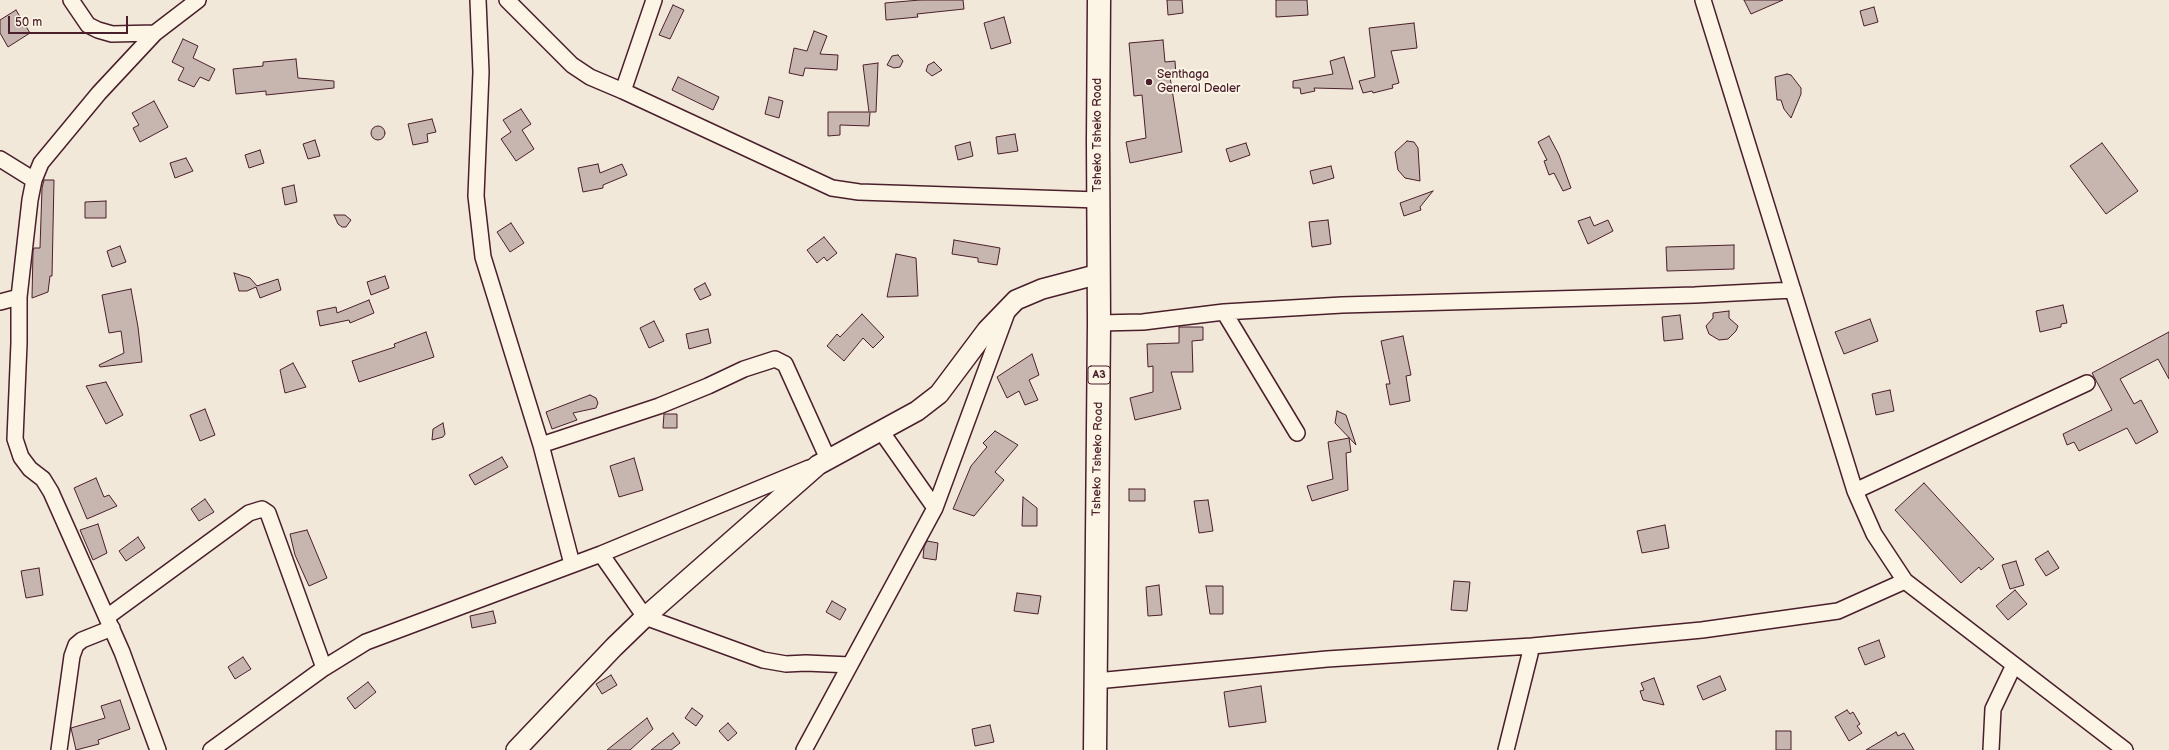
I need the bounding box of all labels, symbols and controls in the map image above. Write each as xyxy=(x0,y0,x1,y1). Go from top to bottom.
scale bar xyxy=(10,8,130,34)
text: 50 m xyxy=(15,15,42,30)
place label: Senthaga General Dealer xyxy=(1157,68,1240,96)
marker: Senthaga General Dealer xyxy=(1144,77,1154,87)
street label: Tsheko Tsheko Road xyxy=(1091,78,1105,192)
road number: A3 xyxy=(1088,366,1110,384)
street label: Tsheko Tsheko Road xyxy=(1090,402,1106,516)

